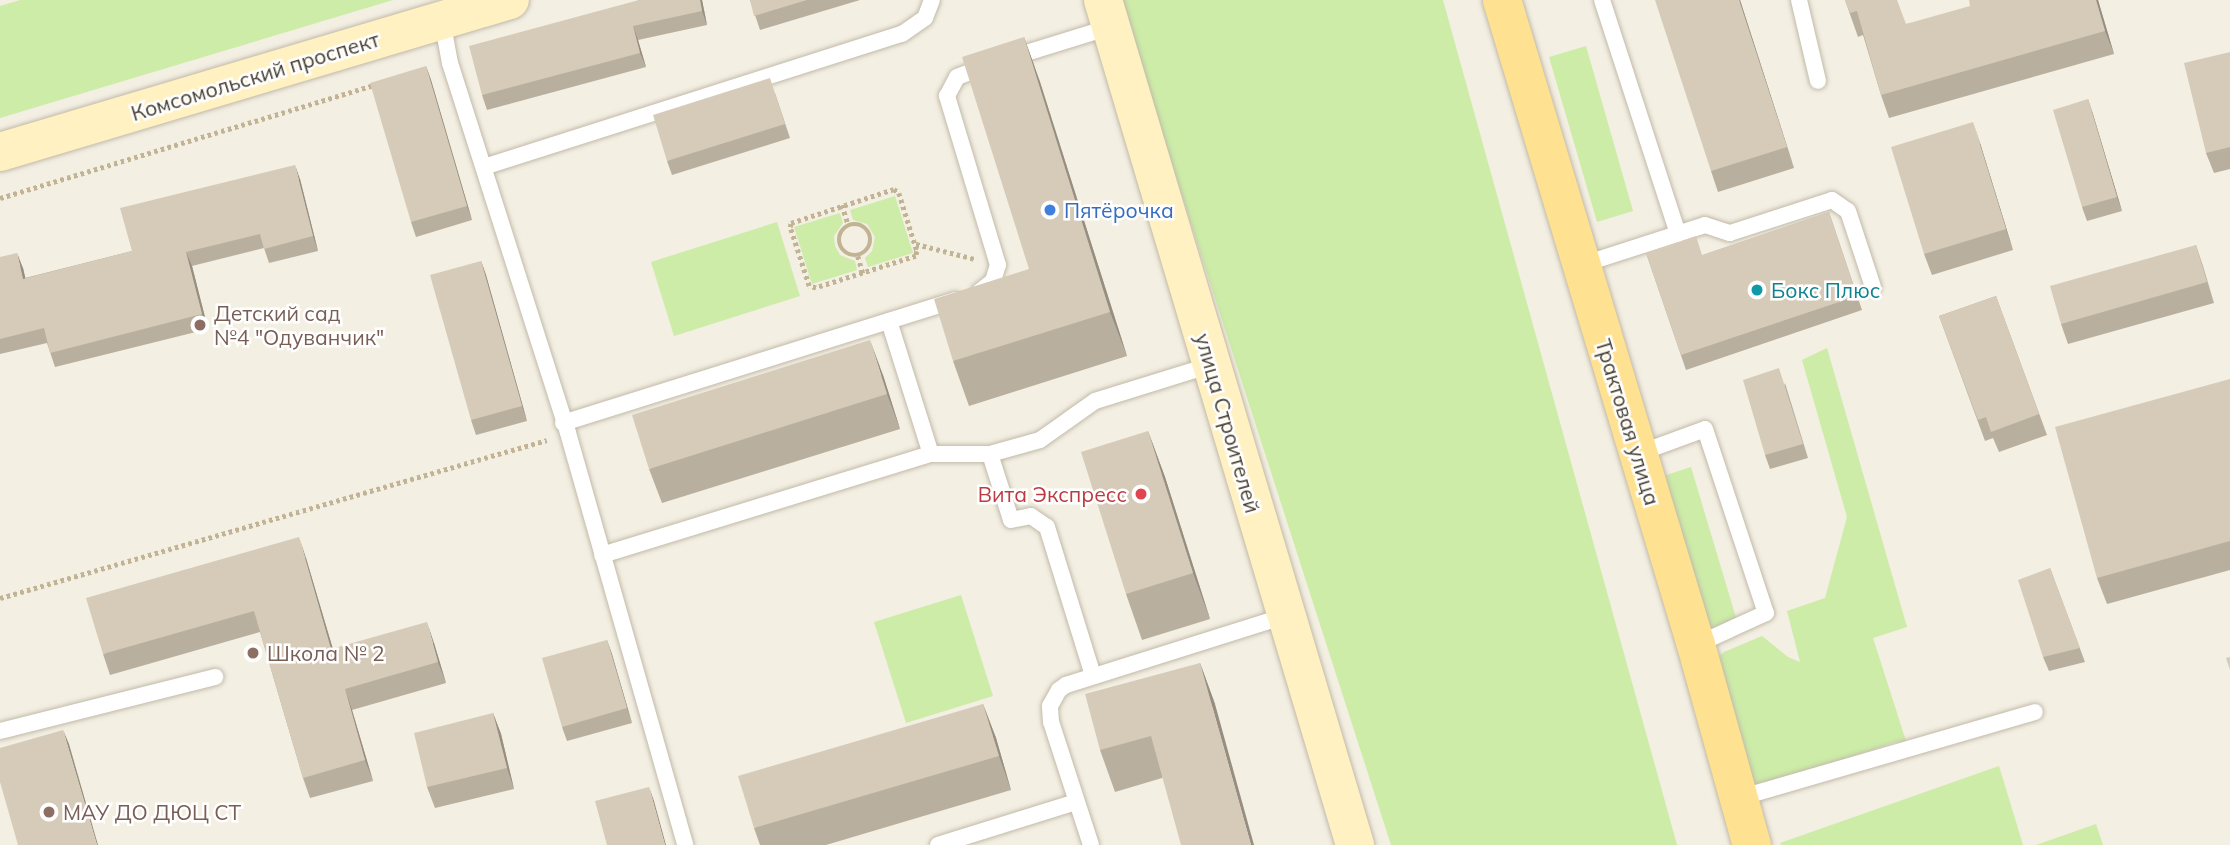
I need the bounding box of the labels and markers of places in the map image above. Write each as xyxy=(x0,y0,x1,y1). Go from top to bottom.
place label: Пятёрочка xyxy=(1064,197,1174,223)
marker: Пятёрочка xyxy=(1042,202,1058,218)
place label: Бокс Плюс xyxy=(1771,277,1880,303)
marker: Бокс Плюс xyxy=(1749,282,1765,298)
place label: Детский сад №4 "Одуванчик" xyxy=(214,300,384,350)
marker: Детский сад №4 "Одуванчик" xyxy=(192,317,208,333)
place label: Вита Экспресс xyxy=(978,481,1127,507)
marker: Вита Экспресс xyxy=(1133,486,1149,502)
place label: Школа № 2 xyxy=(267,640,385,666)
marker: Школа № 2 xyxy=(245,645,261,661)
place label: МАУ ДО ДЮЦ СТ xyxy=(63,799,241,825)
marker: МАУ ДО ДЮЦ СТ xyxy=(41,804,57,820)

